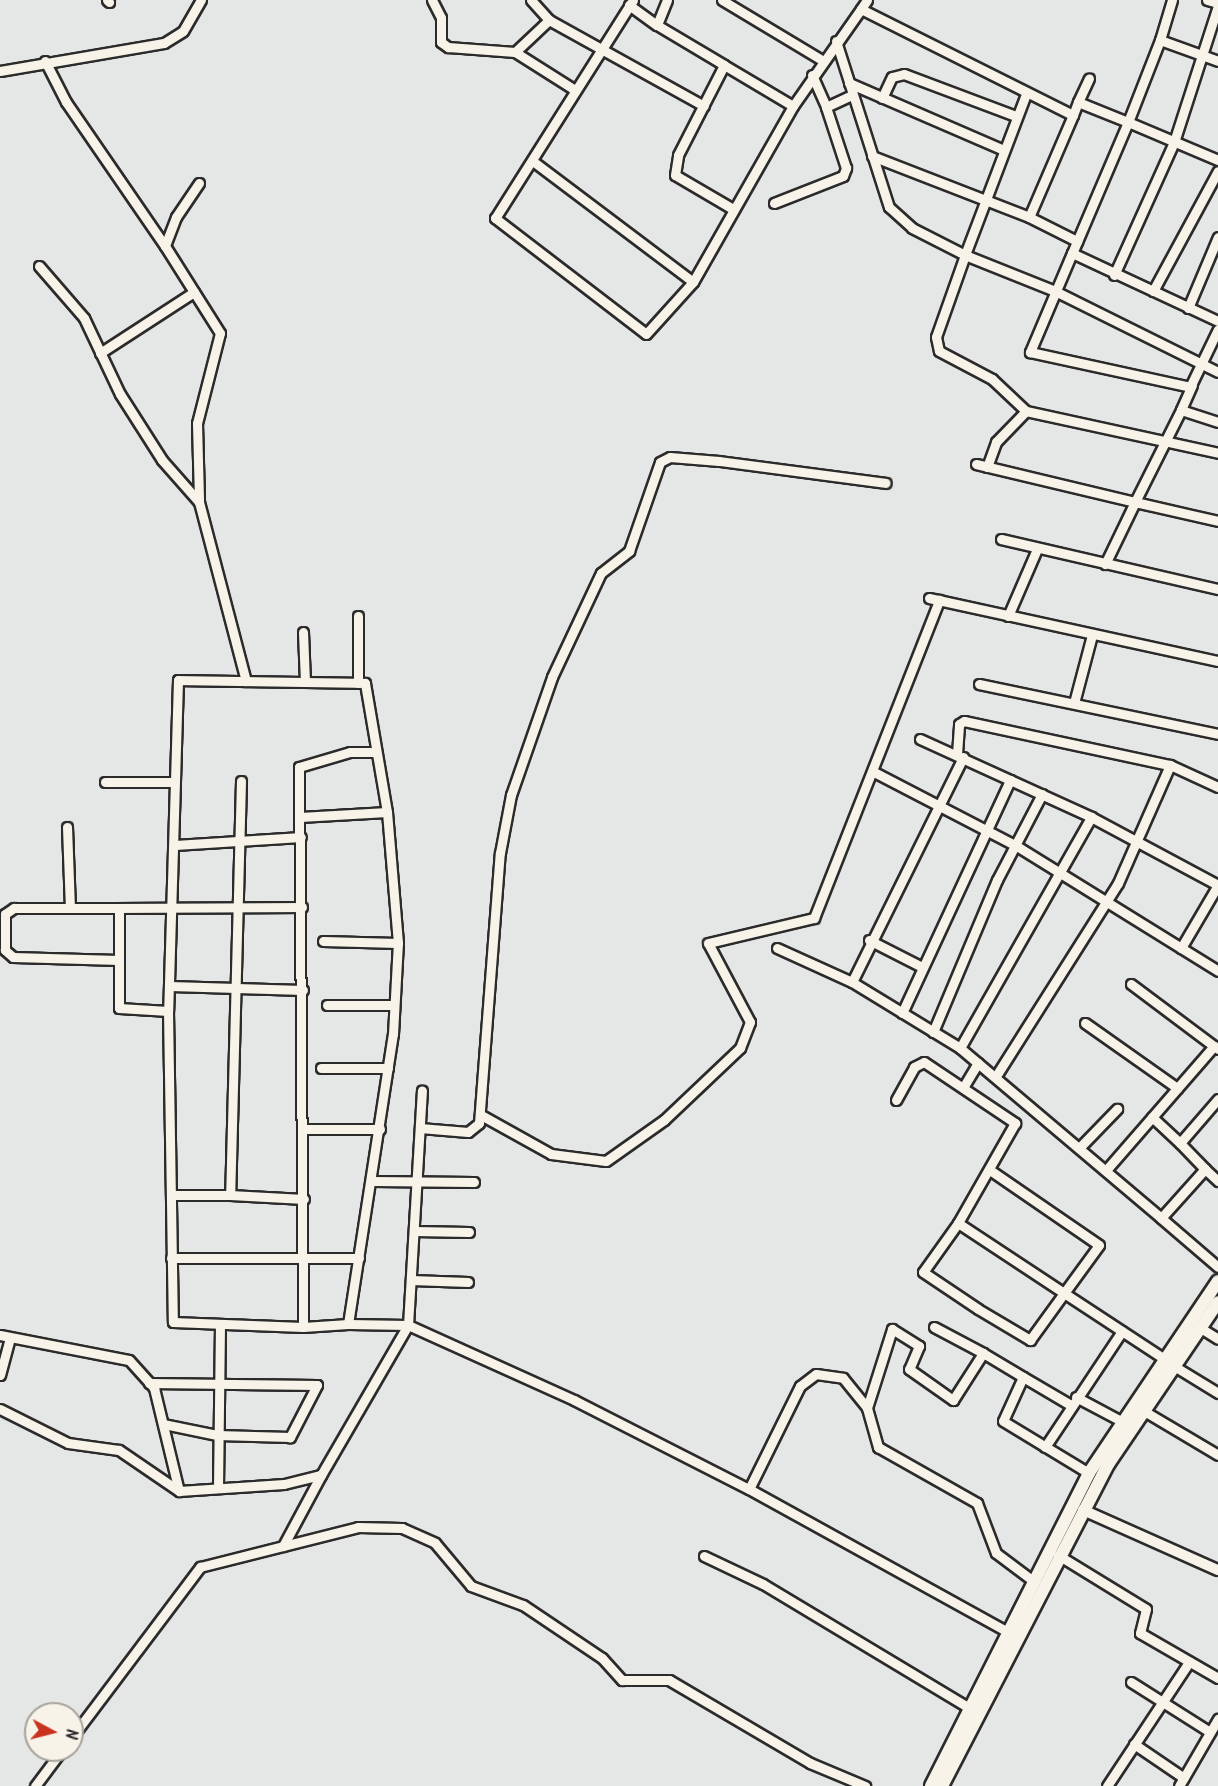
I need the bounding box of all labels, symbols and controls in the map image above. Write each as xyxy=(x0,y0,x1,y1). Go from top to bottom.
north arrow xyxy=(24,1702,84,1762)
text: N xyxy=(57,1727,83,1741)

